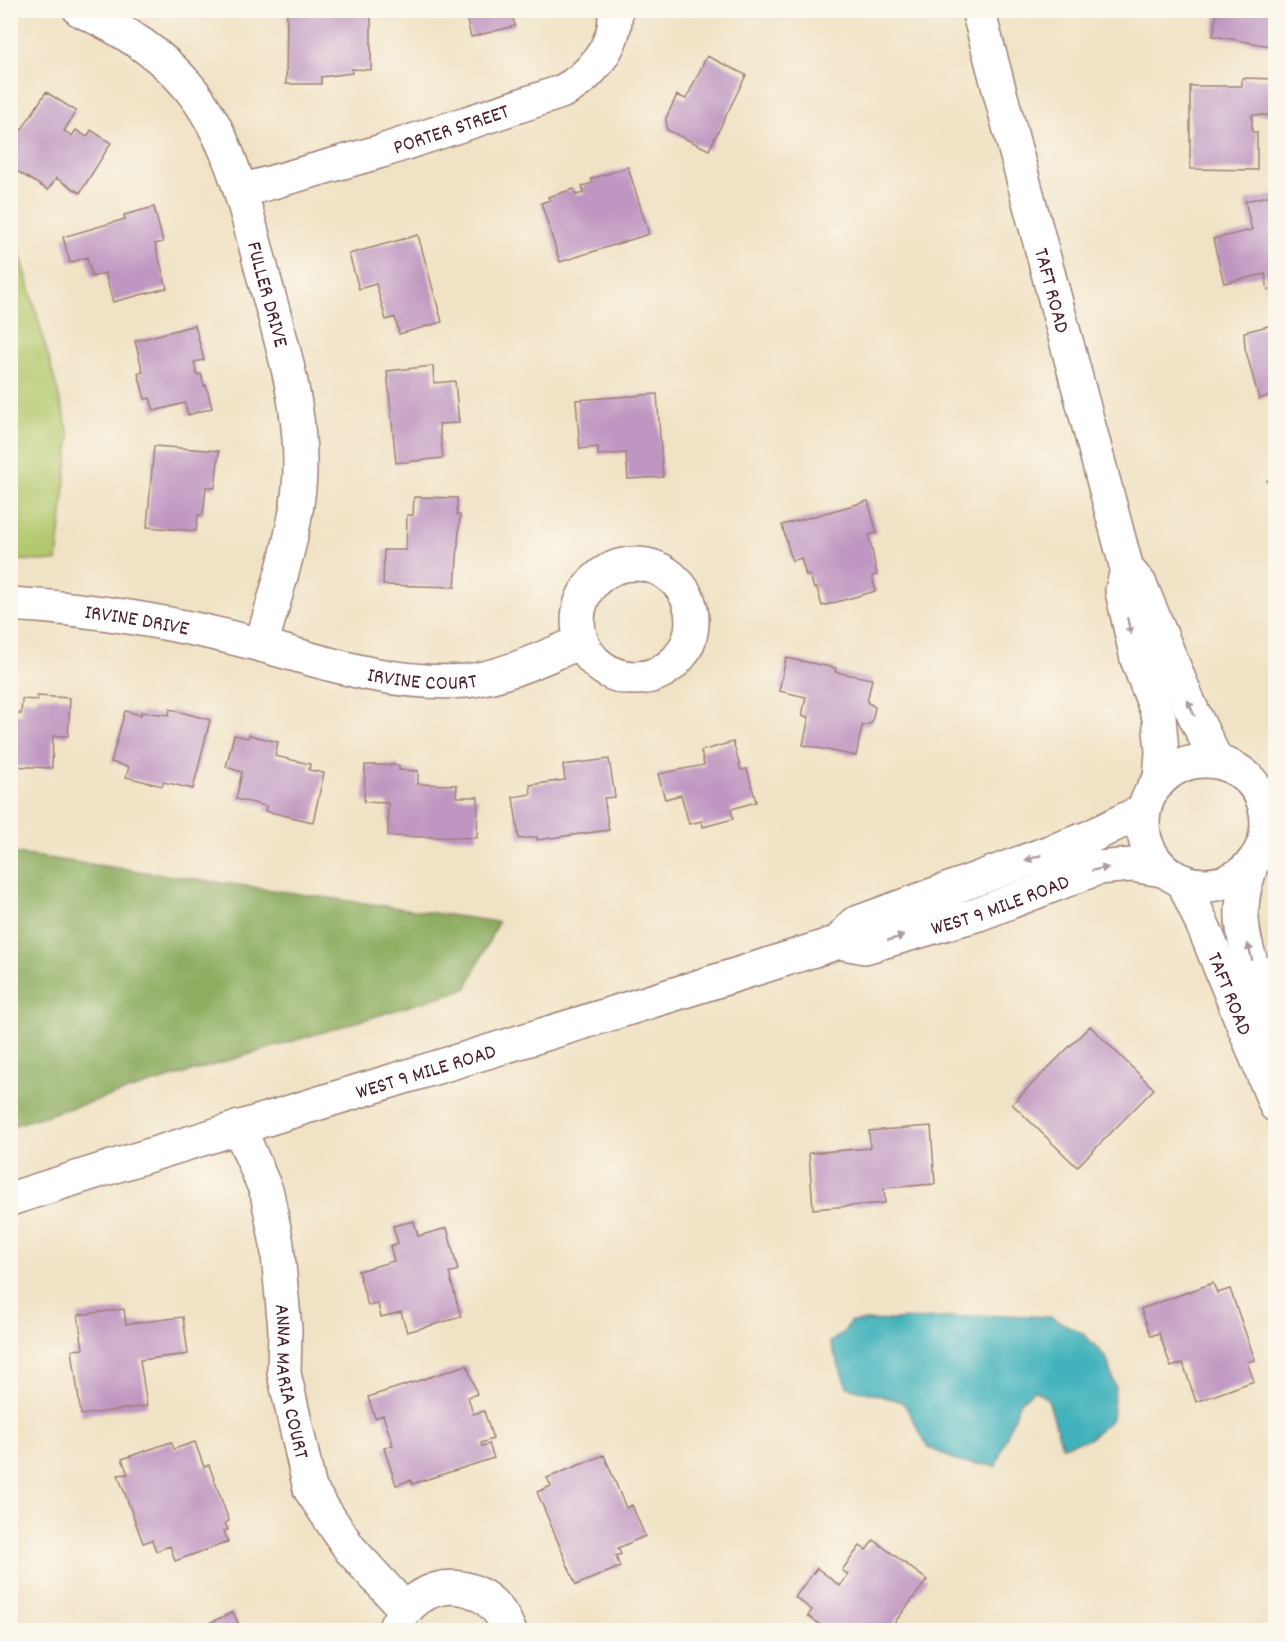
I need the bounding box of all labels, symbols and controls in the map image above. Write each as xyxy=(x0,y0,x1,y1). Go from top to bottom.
street label: PORTER STREET xyxy=(390,98,514,164)
street label: FULLER DRIVE xyxy=(237,239,294,351)
street label: TAFT ROAD xyxy=(1024,245,1076,337)
street label: IRVINE DRIVE xyxy=(83,599,192,646)
one-way arrow xyxy=(1125,617,1134,636)
street label: IRVINE COURT xyxy=(364,662,480,700)
one-way arrow xyxy=(1186,698,1196,716)
one-way arrow xyxy=(1024,853,1042,863)
one-way arrow xyxy=(1091,864,1110,873)
street label: WEST 9 MILE ROAD xyxy=(928,868,1075,945)
one-way arrow xyxy=(887,933,905,942)
one-way arrow xyxy=(1244,943,1254,961)
street label: TAFT ROAD xyxy=(1198,948,1258,1041)
street label: WEST 9 MILE ROAD xyxy=(353,1038,500,1109)
street label: ANNA MARIA COURT xyxy=(265,1303,315,1463)

